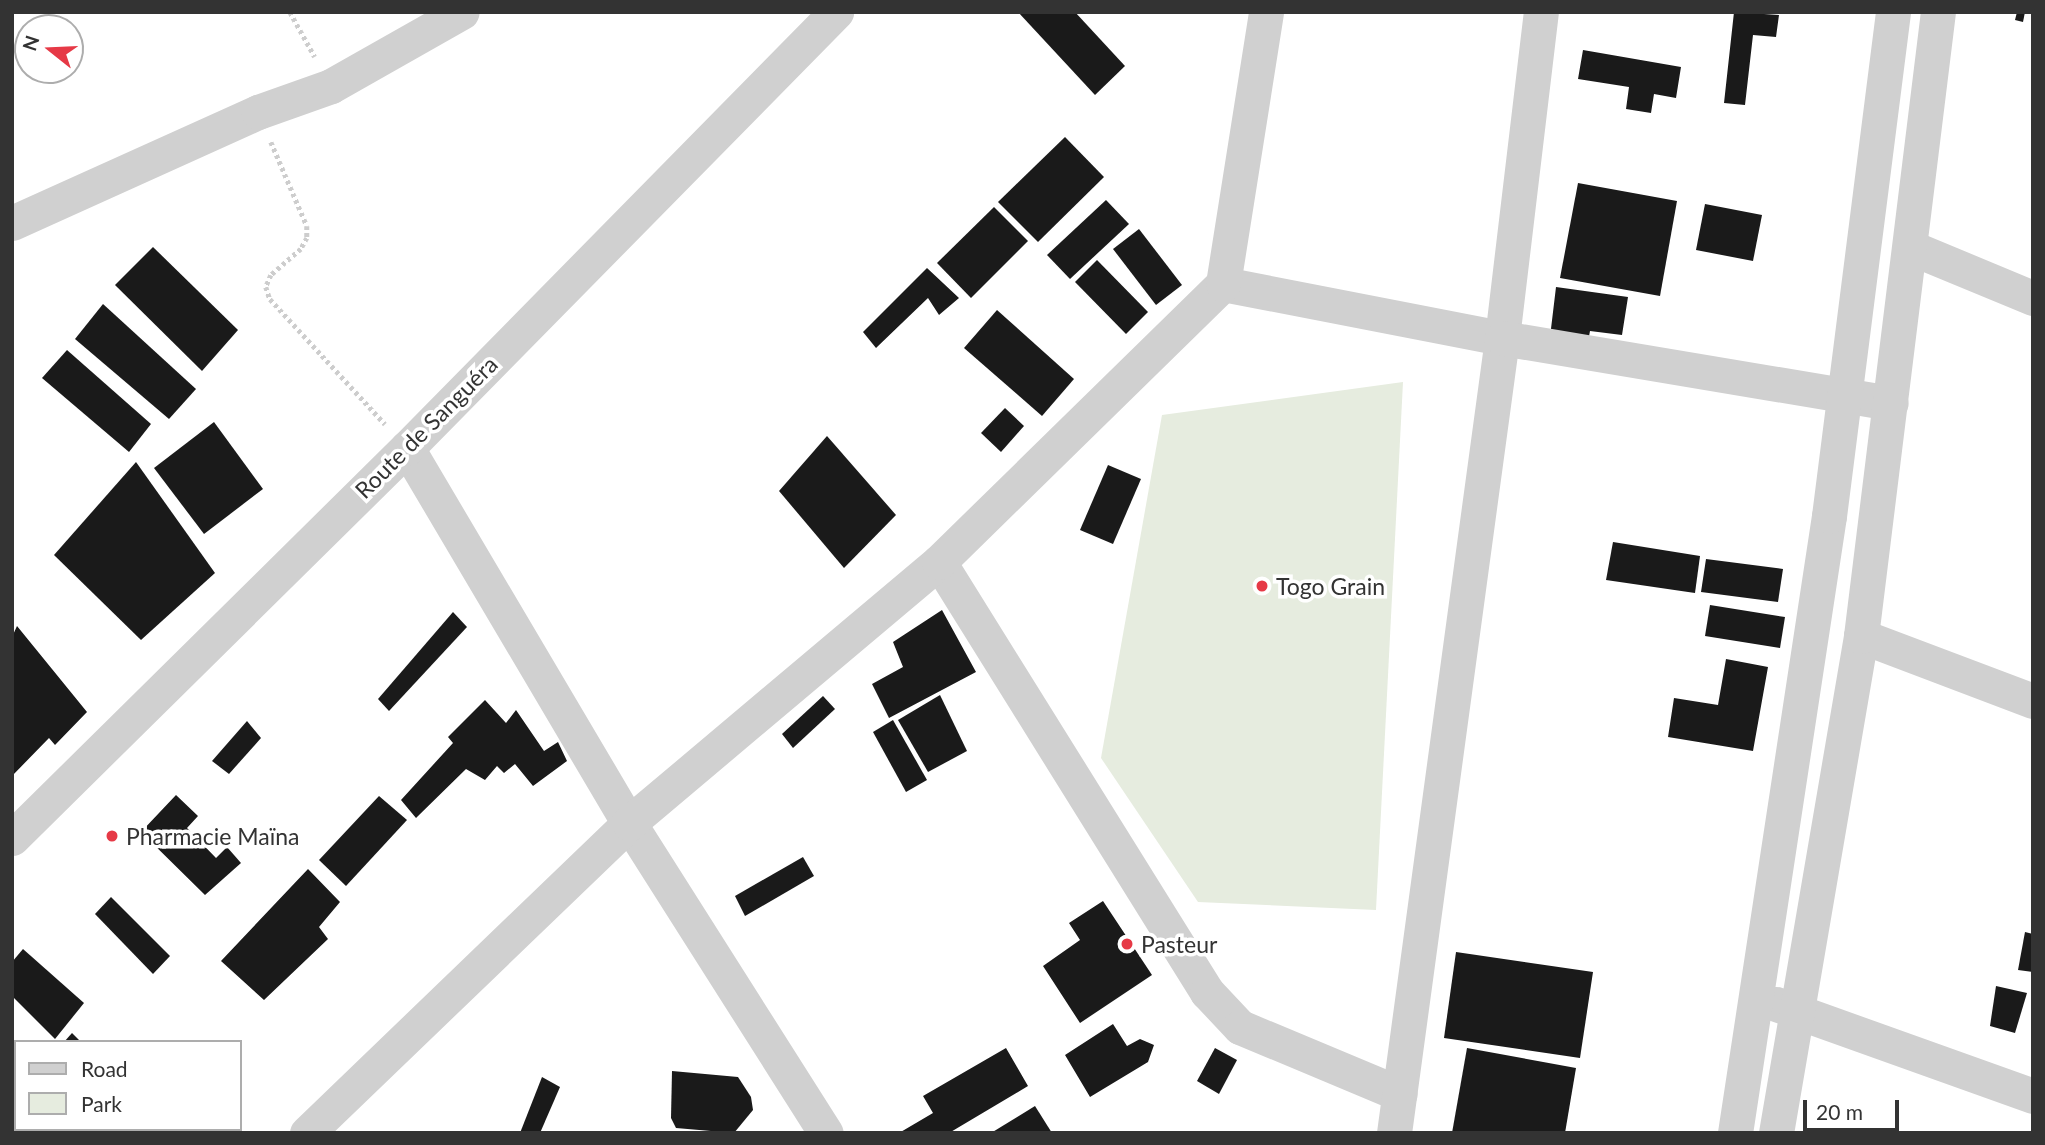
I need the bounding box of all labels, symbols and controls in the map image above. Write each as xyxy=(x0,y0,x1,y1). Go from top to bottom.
north arrow xyxy=(14,14,84,84)
text: N xyxy=(17,32,44,53)
street label: Route de Sanguéra xyxy=(349,350,503,504)
place label: Togo Grain xyxy=(1276,572,1385,600)
marker: Togo Grain xyxy=(1254,578,1270,594)
place label: Pharmacie Maïna xyxy=(126,822,299,850)
marker: Pharmacie Maïna xyxy=(104,828,120,844)
place label: Pasteur xyxy=(1141,930,1217,958)
marker: Pasteur xyxy=(1119,936,1135,952)
legend xyxy=(14,1040,242,1131)
text: Road xyxy=(81,1056,128,1081)
scale bar xyxy=(1807,1086,1903,1130)
text: Park xyxy=(81,1091,122,1116)
text: 20 m xyxy=(1816,1099,1863,1124)

